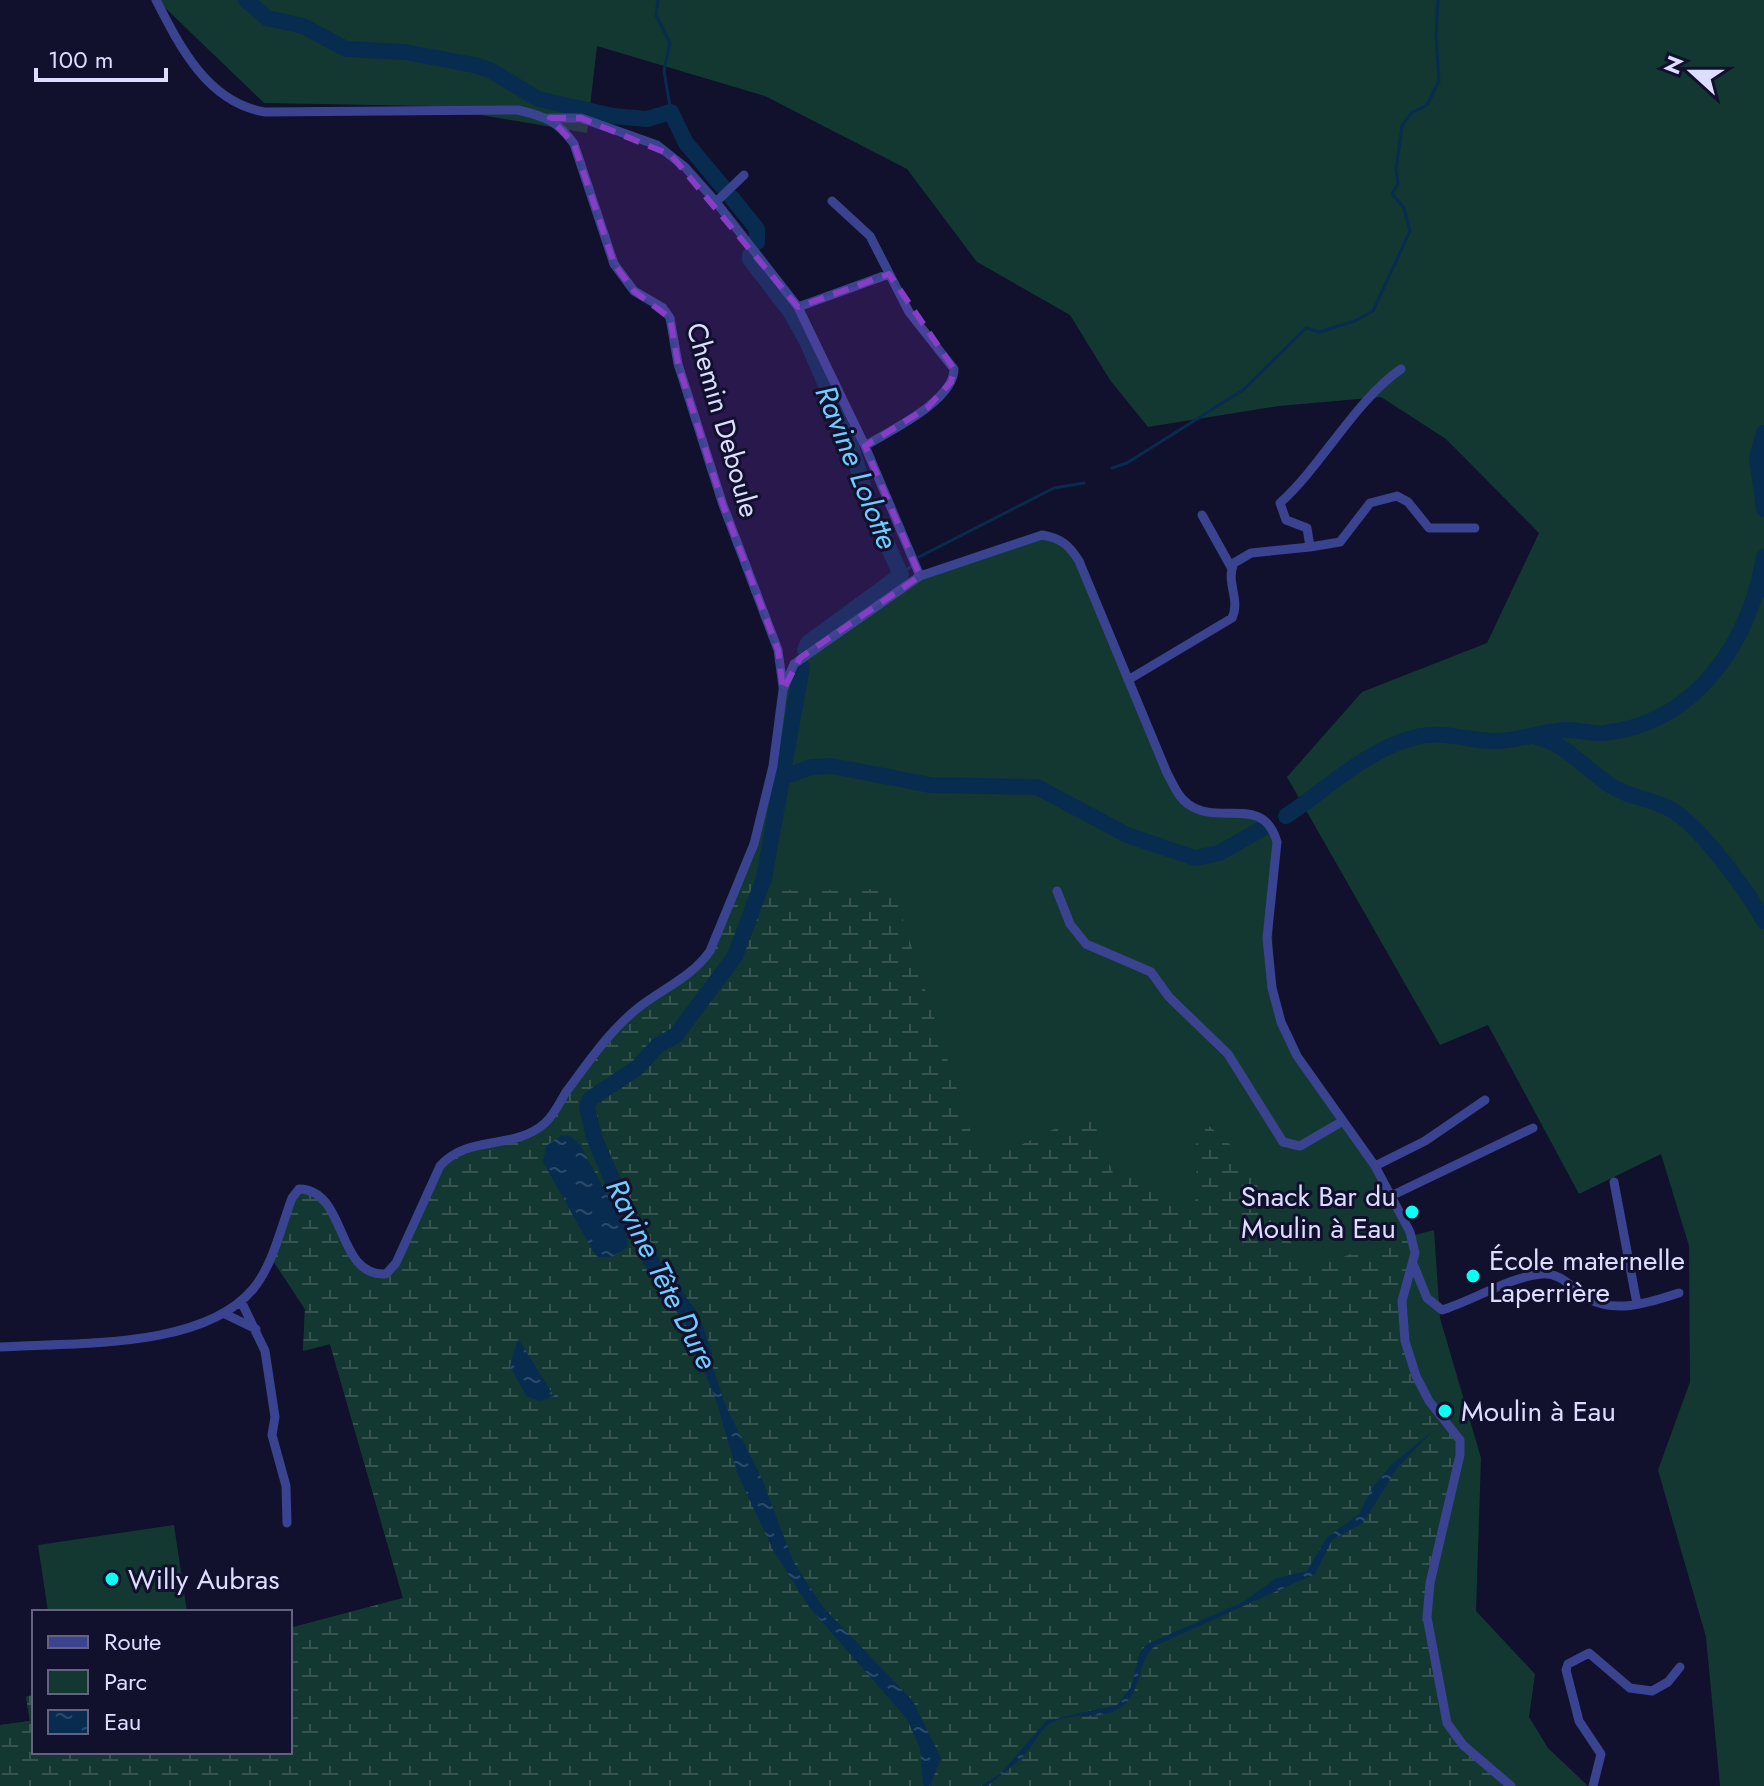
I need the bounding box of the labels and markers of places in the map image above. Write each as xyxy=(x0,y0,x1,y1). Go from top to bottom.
place label: Snack Bar du Moulin à Eau xyxy=(1241,1176,1396,1249)
marker: Snack Bar du Moulin à Eau xyxy=(1403,1203,1421,1221)
place label: École maternelle Laperrière xyxy=(1489,1240,1685,1313)
marker: École maternelle Laperrière xyxy=(1464,1267,1482,1285)
place label: Moulin à Eau xyxy=(1461,1391,1616,1432)
marker: Moulin à Eau xyxy=(1436,1402,1454,1420)
place label: Willy Aubras xyxy=(128,1559,280,1600)
marker: Willy Aubras xyxy=(103,1570,121,1588)

